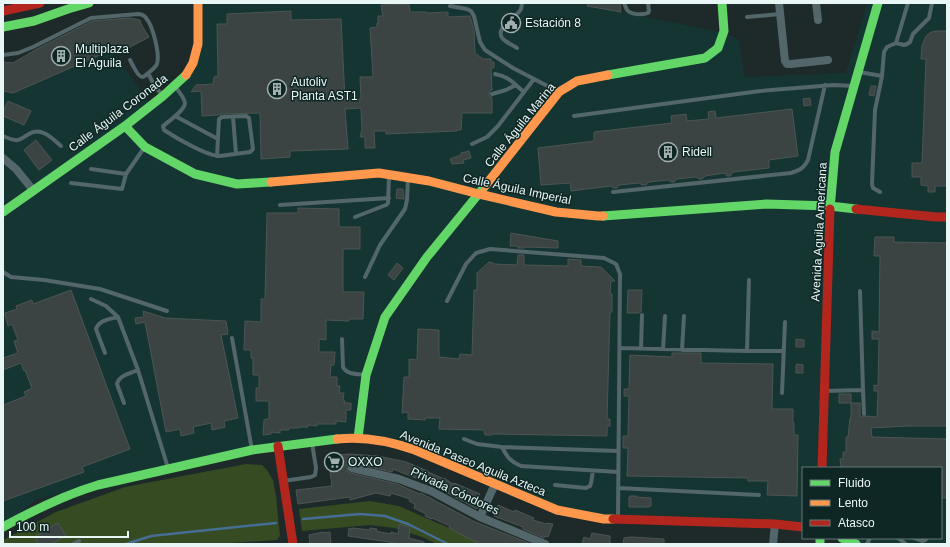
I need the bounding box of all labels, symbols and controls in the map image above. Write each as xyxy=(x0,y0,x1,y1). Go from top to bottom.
public building icon: Estación 8 xyxy=(500,12,522,34)
place label: Estación 8 xyxy=(525,16,581,30)
place label: Multiplaza El Aguila xyxy=(75,42,129,70)
building icon: Multiplaza El Aguila xyxy=(50,45,72,67)
street label: Calle Águila Coronada xyxy=(65,70,170,155)
place label: Autoliv Planta AST1 xyxy=(291,75,358,103)
building icon: Autoliv Planta AST1 xyxy=(266,78,288,100)
street label: Calle Águila Marina xyxy=(481,79,558,170)
building icon: Ridell xyxy=(657,141,679,163)
place label: Ridell xyxy=(682,145,712,159)
street label: Avenida Aguila Americana xyxy=(808,162,830,302)
street label: Calle Águila Imperial xyxy=(462,170,572,207)
street label: Avenida Paseo Aguila Azteca xyxy=(398,427,548,499)
supermarket icon: OXXO xyxy=(323,451,345,473)
place label: OXXO xyxy=(348,455,383,469)
street label: Privada Cóndores xyxy=(409,464,501,518)
legend xyxy=(802,467,942,539)
text: Fluido xyxy=(838,476,871,490)
text: Lento xyxy=(838,496,868,510)
scale bar xyxy=(10,513,128,539)
text: Atasco xyxy=(838,516,875,530)
text: 100 m xyxy=(16,520,49,534)

